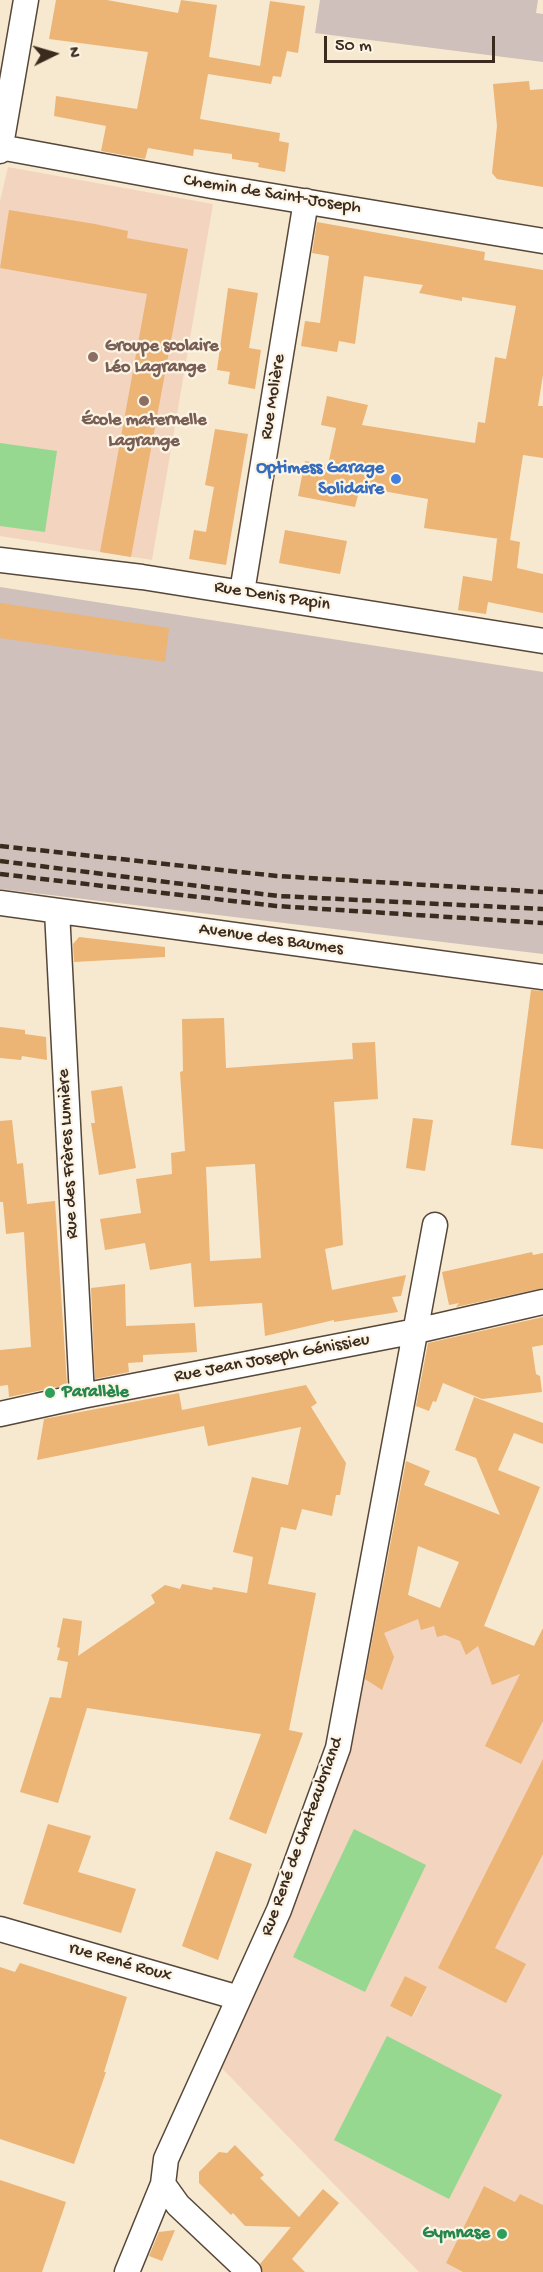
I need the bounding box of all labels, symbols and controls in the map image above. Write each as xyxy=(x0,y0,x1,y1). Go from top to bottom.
north arrow xyxy=(24,24,84,84)
scale bar xyxy=(327,24,498,62)
text: 50 m xyxy=(335,36,372,57)
text: N xyxy=(63,46,82,58)
street label: Chemin de Saint-Joseph xyxy=(182,170,362,220)
place label: Groupe scolaire Léo Lagrange xyxy=(105,336,219,378)
marker: Groupe scolaire Léo Lagrange xyxy=(86,350,100,364)
street label: Rue Molière xyxy=(257,353,291,441)
marker: École maternelle Lagrange xyxy=(137,394,151,408)
place label: École maternelle Lagrange xyxy=(81,410,207,452)
place label: Optimess Garage Solidaire xyxy=(256,458,384,500)
marker: Optimess Garage Solidaire xyxy=(389,472,403,486)
street label: Rue Denis Papin xyxy=(213,577,331,617)
street label: Avenue des Baumes xyxy=(197,919,345,961)
street label: Rue des Frères Lumière xyxy=(54,1068,84,1240)
street label: Rue Jean Joseph Génissieu xyxy=(172,1329,372,1389)
place label: Parallèle xyxy=(62,1382,129,1404)
marker: Parallèle xyxy=(43,1386,57,1400)
street label: Rue René de Chateaubriand xyxy=(257,1735,349,1939)
street label: rue René Roux xyxy=(66,1938,174,1988)
place label: Gymnase xyxy=(423,2223,490,2245)
marker: Gymnase xyxy=(495,2227,509,2241)

